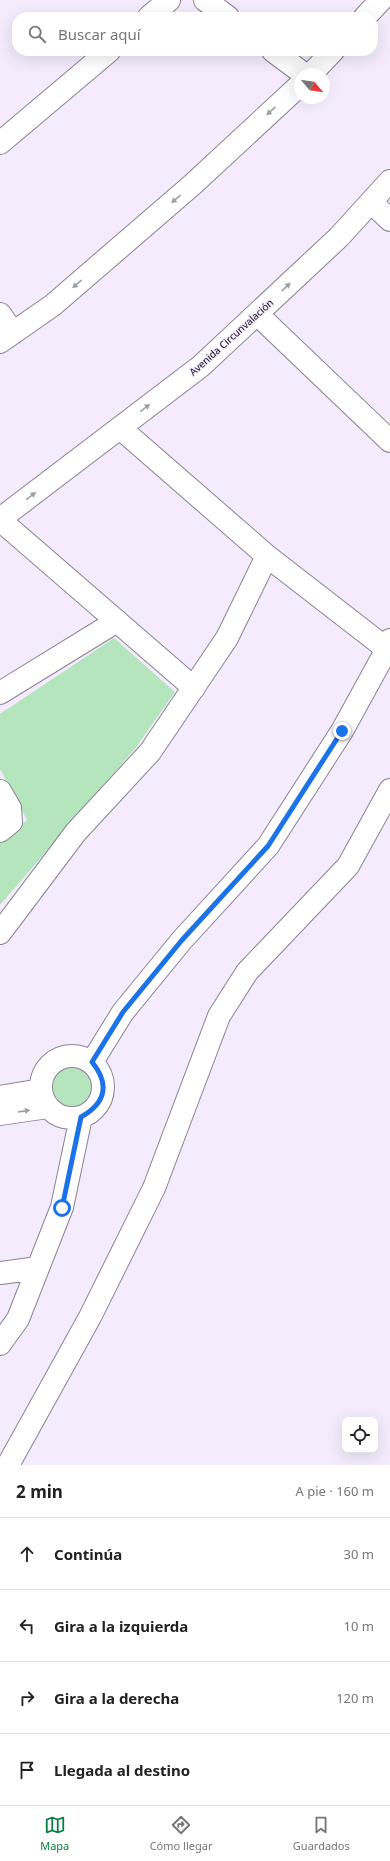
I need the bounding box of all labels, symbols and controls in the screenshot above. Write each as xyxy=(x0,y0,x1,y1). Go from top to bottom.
search box xyxy=(12,12,378,56)
icon: search xyxy=(26,23,48,45)
text: Buscar aquí xyxy=(58,24,141,44)
north arrow xyxy=(294,68,330,104)
one-way arrow xyxy=(266,107,277,116)
one-way arrow xyxy=(170,195,181,204)
one-way arrow xyxy=(72,280,83,289)
one-way arrow xyxy=(281,282,291,292)
street label: Avenida Circunvalación xyxy=(186,295,276,379)
one-way arrow xyxy=(140,404,151,413)
one-way arrow xyxy=(26,492,36,500)
route end xyxy=(333,722,351,740)
one-way arrow xyxy=(18,1107,30,1113)
route start xyxy=(53,1199,71,1217)
map controls xyxy=(342,1417,378,1453)
button: locate xyxy=(342,1417,378,1453)
text: 2 min xyxy=(16,1480,63,1503)
text: A pie · 160 m xyxy=(296,1482,374,1500)
icon: ahead xyxy=(16,1543,38,1565)
text: Continúa xyxy=(54,1544,122,1564)
text: 30 m xyxy=(344,1545,374,1563)
icon: left xyxy=(16,1615,38,1637)
text: Gira a la izquierda xyxy=(54,1616,188,1636)
text: 10 m xyxy=(344,1617,374,1635)
icon: right xyxy=(16,1687,38,1709)
text: Gira a la derecha xyxy=(54,1688,179,1708)
text: 120 m xyxy=(336,1689,374,1707)
icon: arrive xyxy=(16,1759,38,1781)
text: Llegada al destino xyxy=(54,1760,190,1780)
tab: Mapa xyxy=(40,1814,69,1853)
tab: Cómo llegar xyxy=(150,1814,212,1853)
tab: Guardados xyxy=(293,1814,350,1853)

